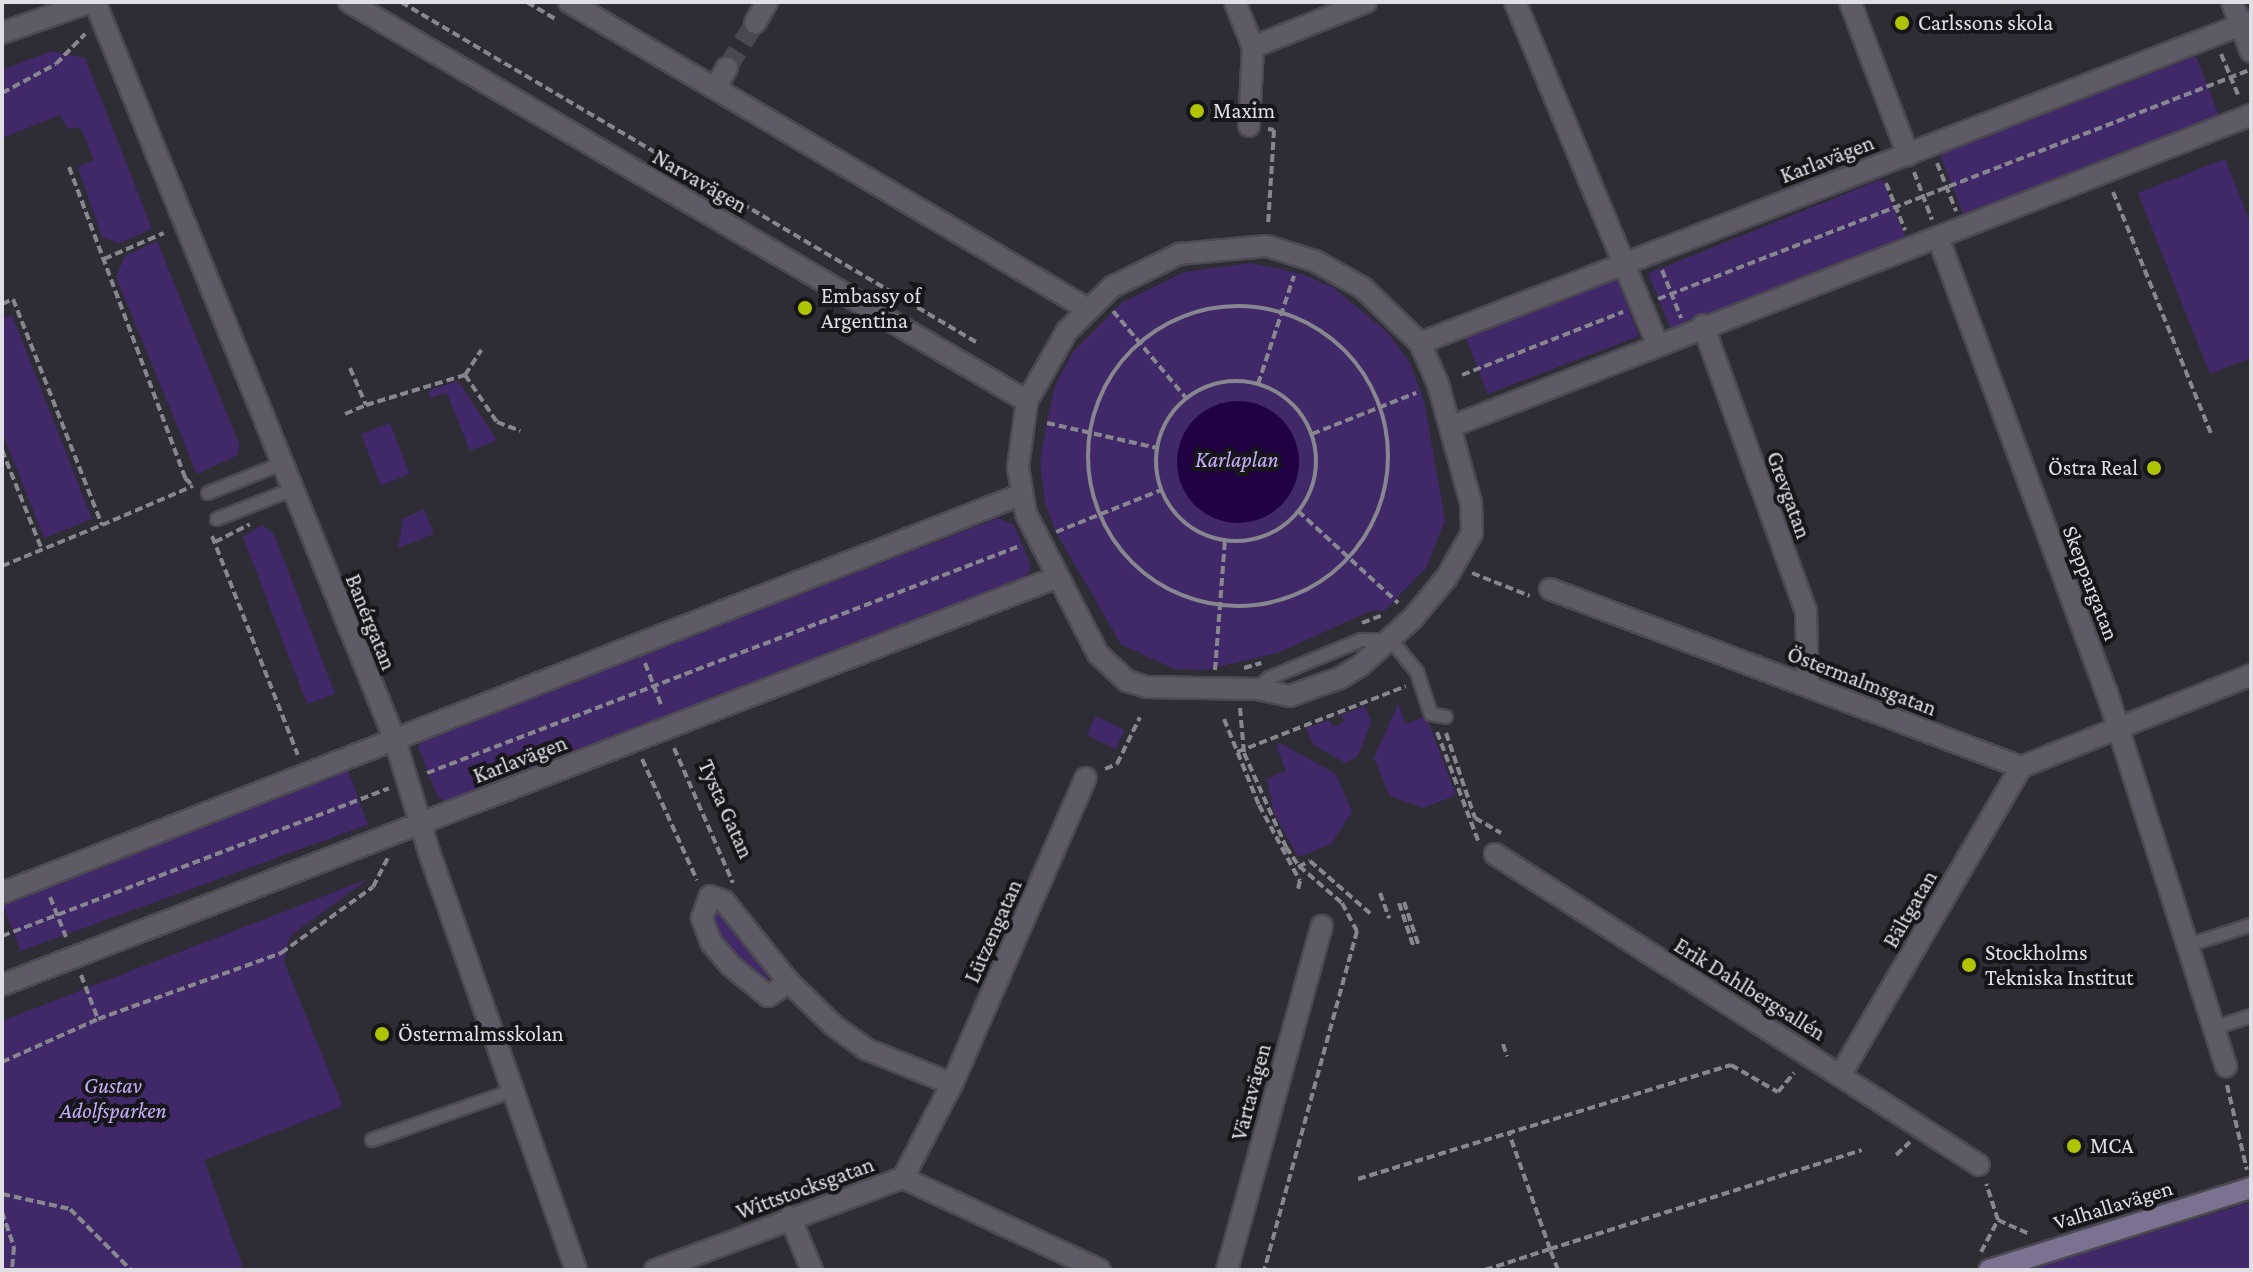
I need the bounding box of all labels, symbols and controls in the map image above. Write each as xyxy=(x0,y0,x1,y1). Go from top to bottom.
place label: Carlssons skola xyxy=(1918,10,2053,36)
marker: Carlssons skola xyxy=(1893,14,1911,32)
place label: Maxim xyxy=(1213,98,1275,124)
marker: Maxim xyxy=(1188,102,1206,120)
street label: Karlavägen xyxy=(1776,129,1878,189)
street label: Narvavägen xyxy=(648,143,752,219)
place label: Embassy of Argentina xyxy=(821,282,921,334)
marker: Embassy of Argentina xyxy=(796,299,814,317)
park label: Karlaplan xyxy=(1195,447,1279,473)
street label: Grevgatan xyxy=(1761,448,1817,542)
place label: Östra Real xyxy=(2048,455,2138,481)
marker: Östra Real xyxy=(2145,459,2163,477)
street label: Skeppargatan xyxy=(2057,522,2125,644)
street label: Banérgatan xyxy=(340,570,402,674)
street label: Östermalmsgatan xyxy=(1784,640,1940,722)
street label: Karlavägen xyxy=(469,729,571,789)
street label: Tysta Gatan xyxy=(693,756,759,862)
street label: Bältgatan xyxy=(1877,866,1943,952)
street label: Lützengatan xyxy=(958,875,1028,987)
street label: Erik Dahlbergsallén xyxy=(1669,932,1831,1046)
place label: Stockholms Tekniska Institut xyxy=(1985,939,2134,990)
marker: Stockholms Tekniska Institut xyxy=(1960,956,1978,974)
place label: Östermalmsskolan xyxy=(398,1021,564,1047)
marker: Östermalmsskolan xyxy=(373,1025,391,1043)
street label: Värtavägen xyxy=(1225,1041,1277,1143)
park label: Gustav Adolfsparken xyxy=(59,1072,167,1124)
place label: MCA xyxy=(2090,1133,2134,1159)
marker: MCA xyxy=(2065,1137,2083,1155)
street label: Wittstocksgatan xyxy=(733,1151,877,1225)
street label: Valhallavägen xyxy=(2050,1174,2176,1236)

